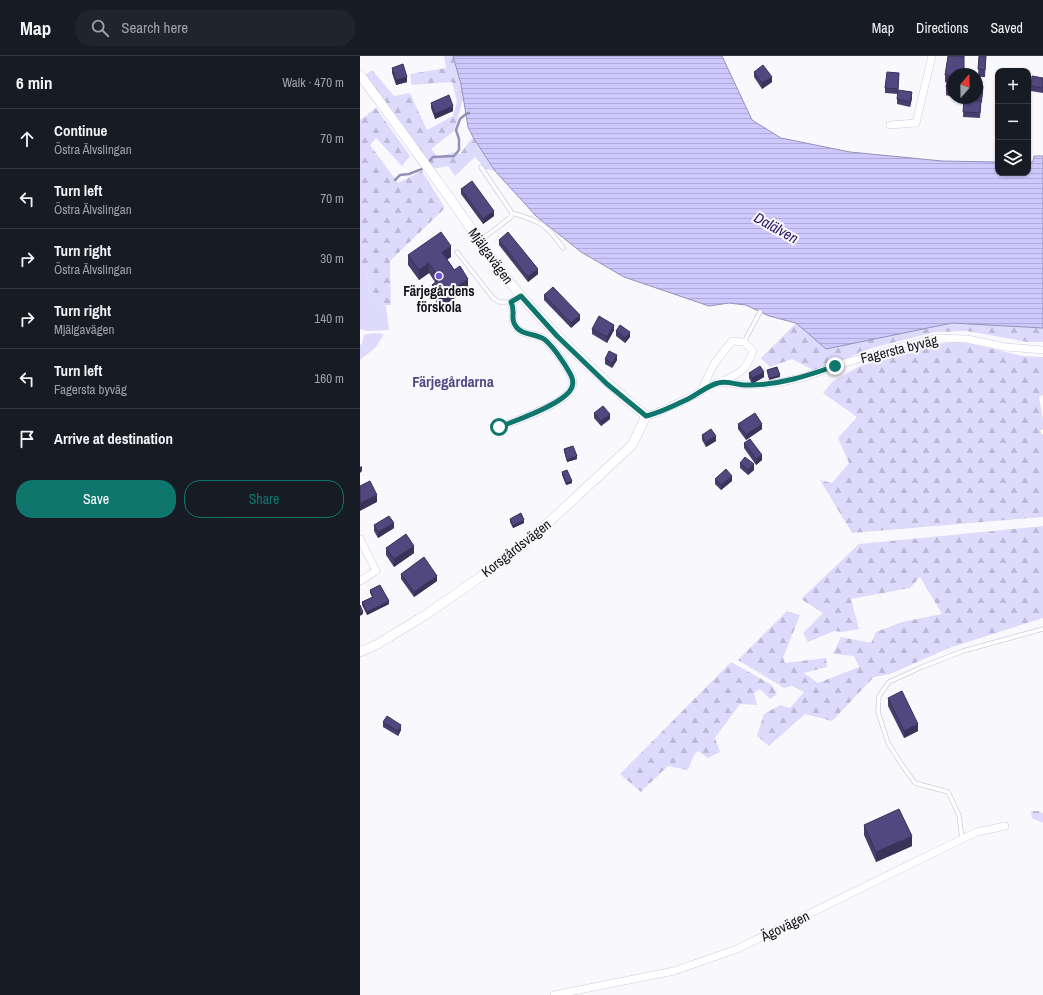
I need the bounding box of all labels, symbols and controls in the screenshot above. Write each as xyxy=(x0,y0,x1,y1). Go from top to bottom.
search box xyxy=(75,10,355,46)
text: Map xyxy=(20,15,51,41)
icon: search xyxy=(89,17,111,39)
text: Search here xyxy=(121,17,188,38)
text: Map xyxy=(872,19,894,37)
text: Directions xyxy=(916,19,968,37)
text: Saved xyxy=(990,19,1023,37)
north arrow xyxy=(947,68,983,104)
map controls xyxy=(995,68,1031,176)
button: + xyxy=(995,68,1031,104)
text: 6 min xyxy=(16,71,52,94)
text: Walk · 470 m xyxy=(282,74,344,91)
button: − xyxy=(995,104,1031,140)
text: Continue xyxy=(54,120,107,141)
icon: ahead xyxy=(16,128,38,150)
text: 70 m xyxy=(320,130,344,147)
button: layers xyxy=(995,140,1031,176)
text: Östra Älvslingan xyxy=(54,141,132,158)
text: Turn left xyxy=(54,180,102,201)
icon: left xyxy=(16,188,38,210)
text: 70 m xyxy=(320,190,344,207)
text: Östra Älvslingan xyxy=(54,201,132,218)
water label: Dalälven xyxy=(750,207,802,248)
street label: Mjälgavägen xyxy=(465,224,517,288)
text: Turn right xyxy=(54,240,111,261)
icon: right xyxy=(16,248,38,270)
text: 30 m xyxy=(320,250,344,267)
text: Östra Älvslingan xyxy=(54,261,132,278)
marker: Färjegårdens förskola xyxy=(434,271,444,281)
place label: Färjegårdens förskola xyxy=(403,282,475,316)
text: Turn right xyxy=(54,300,111,321)
icon: right xyxy=(16,308,38,330)
text: 140 m xyxy=(314,310,344,327)
text: Mjälgavägen xyxy=(54,321,114,338)
street label: Fagersta byväg xyxy=(859,331,940,367)
route end xyxy=(826,357,844,375)
text: Turn left xyxy=(54,360,102,381)
icon: left xyxy=(16,368,38,390)
text: 160 m xyxy=(314,370,344,387)
district label: Färjegårdarna xyxy=(412,371,494,392)
text: Fagersta byväg xyxy=(54,381,127,398)
route start xyxy=(490,418,508,436)
icon: arrive xyxy=(16,428,38,450)
text: Arrive at destination xyxy=(54,428,173,449)
button: Save xyxy=(16,480,176,518)
button: Share xyxy=(184,480,344,518)
street label: Korsgårdsvägen xyxy=(478,515,554,581)
street label: Ägovägen xyxy=(757,907,812,946)

